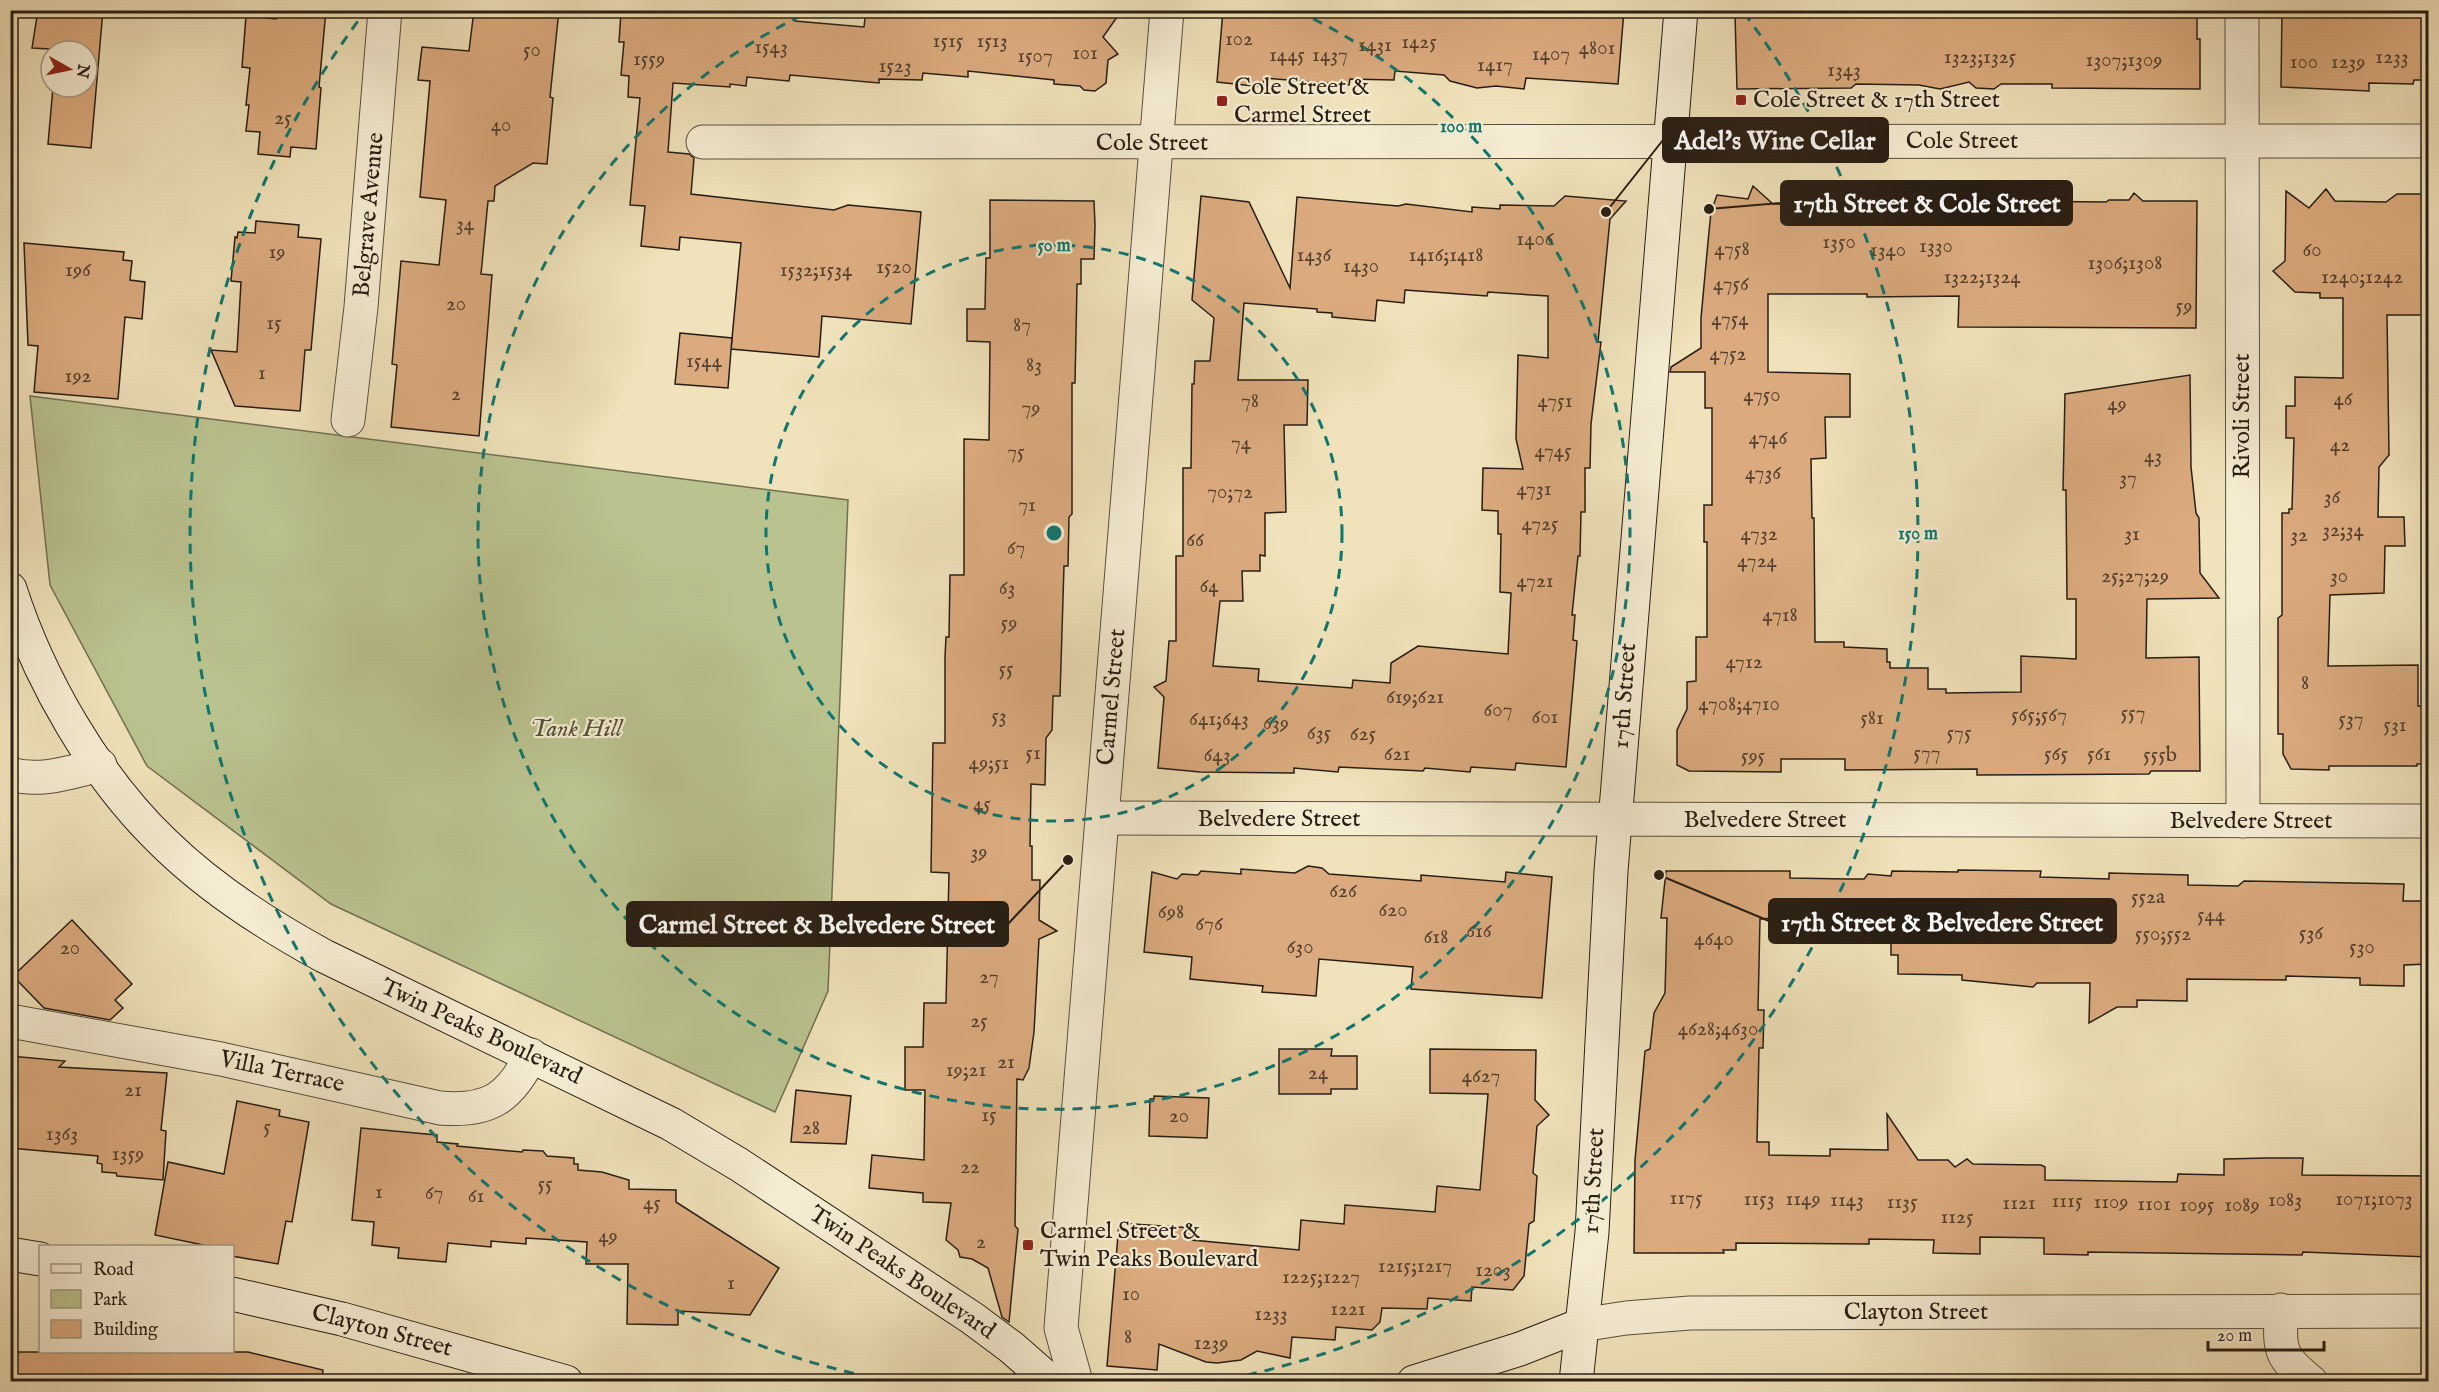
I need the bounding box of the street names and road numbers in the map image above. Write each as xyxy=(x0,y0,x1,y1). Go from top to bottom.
street label: Cole Street xyxy=(1906,126,2018,157)
street label: Cole Street xyxy=(1096,128,1208,159)
street label: Belgrave Avenue xyxy=(346,131,392,299)
street label: Rivoli Street xyxy=(2227,353,2258,479)
street label: Carmel Street xyxy=(1091,627,1133,767)
street label: 17th Street xyxy=(1606,642,1644,750)
street label: Belvedere Street xyxy=(1197,804,1361,835)
street label: Belvedere Street xyxy=(1683,805,1847,836)
street label: Belvedere Street xyxy=(2169,806,2333,837)
street label: Twin Peaks Boulevard xyxy=(375,972,587,1092)
street label: Villa Terrace xyxy=(216,1043,347,1100)
street label: 17th Street xyxy=(1576,1127,1612,1235)
street label: Twin Peaks Boulevard xyxy=(803,1199,1001,1347)
street label: Clayton Street xyxy=(308,1297,456,1365)
street label: Clayton Street xyxy=(1844,1297,1988,1328)

